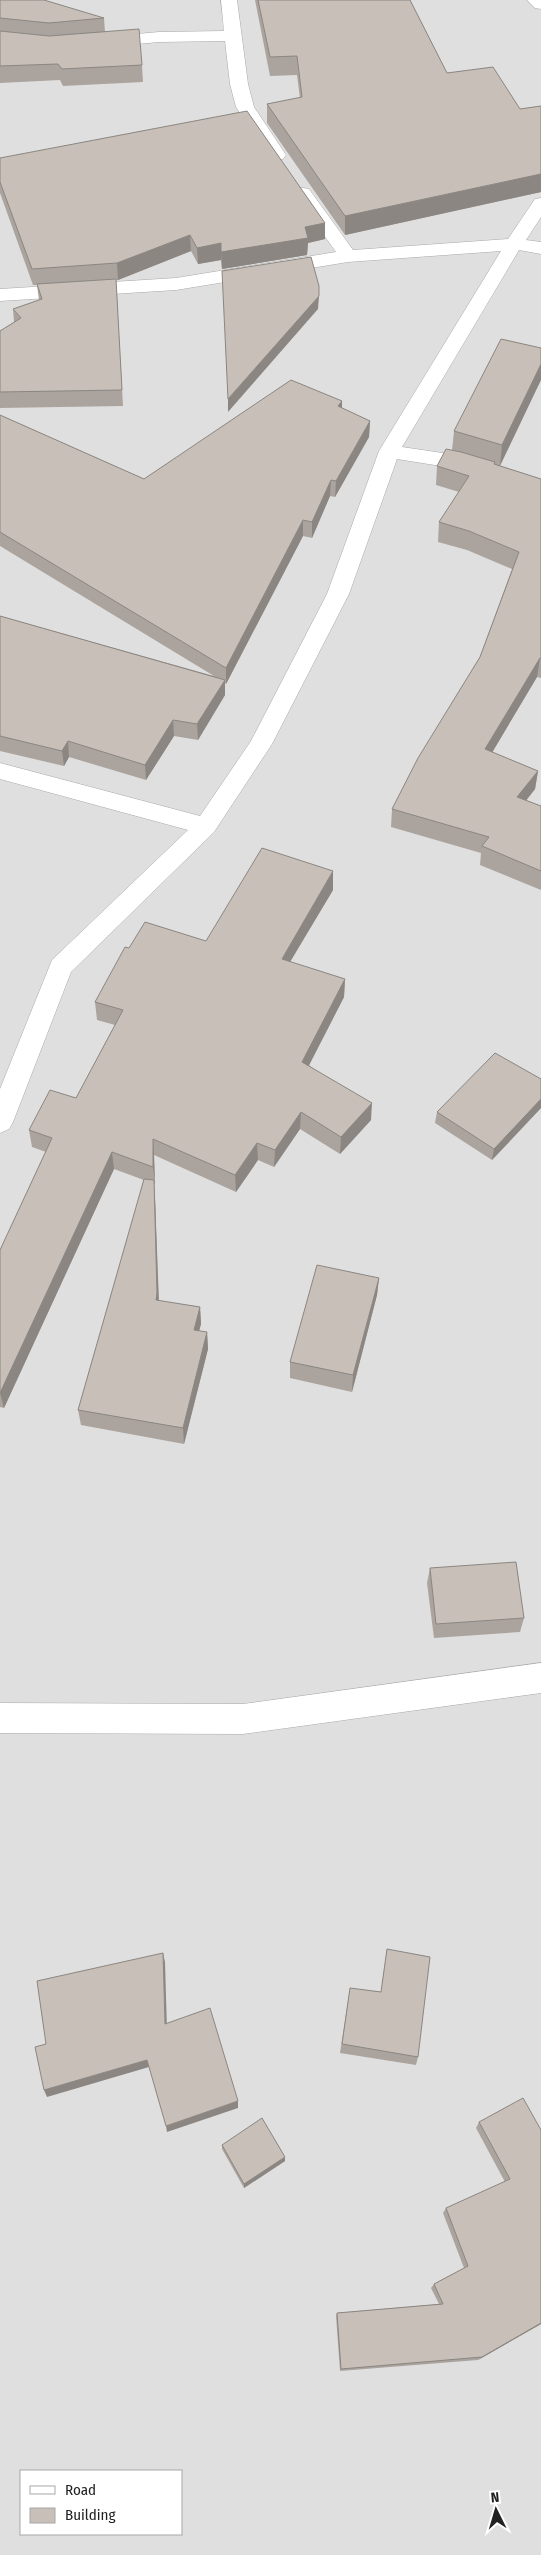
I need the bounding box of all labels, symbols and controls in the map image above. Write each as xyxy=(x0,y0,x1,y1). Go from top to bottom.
legend xyxy=(20,2470,182,2535)
text: Road xyxy=(65,2481,96,2499)
north arrow xyxy=(471,2485,521,2535)
text: N xyxy=(490,2489,500,2506)
text: Building xyxy=(65,2506,116,2524)

